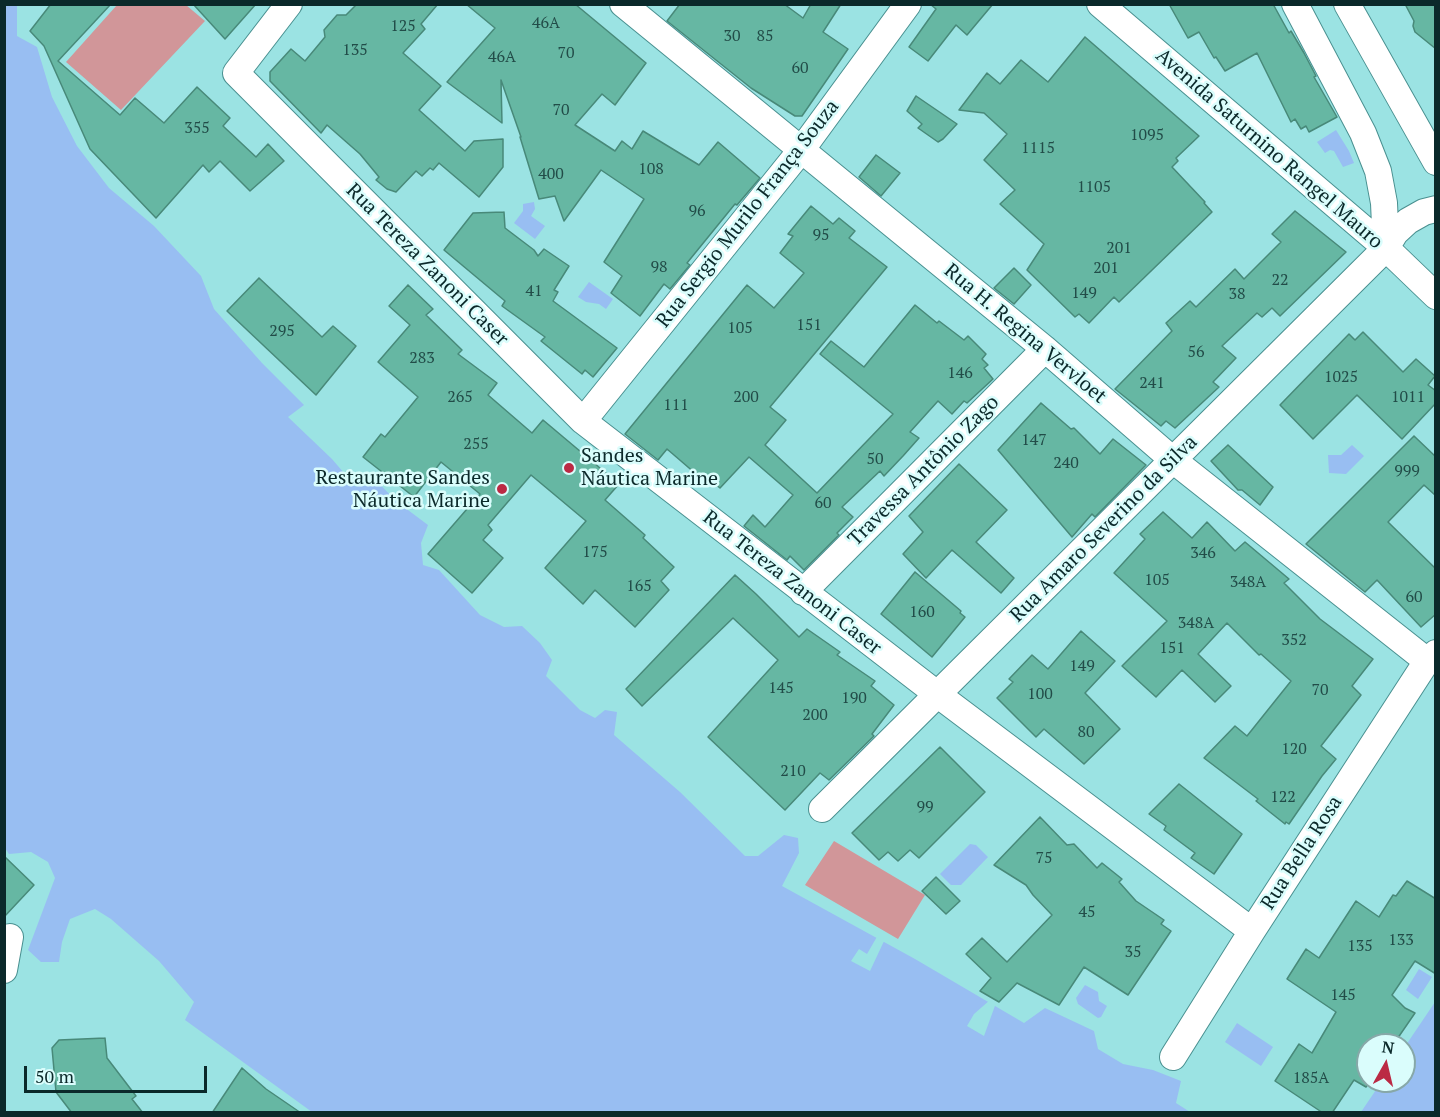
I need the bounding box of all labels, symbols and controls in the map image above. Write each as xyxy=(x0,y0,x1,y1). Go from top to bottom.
house number: 46A xyxy=(532,13,560,33)
house number: 125 xyxy=(390,16,416,36)
house number: 30 xyxy=(723,26,741,46)
house number: 85 xyxy=(756,26,774,46)
house number: 135 xyxy=(342,40,368,60)
house number: 70 xyxy=(557,43,575,63)
street label: Avenida Saturnino Rangel Mauro xyxy=(1151,44,1387,254)
house number: 46A xyxy=(488,47,516,67)
house number: 60 xyxy=(791,58,809,78)
street label: Rua Sergio Murilo França Souza xyxy=(652,95,844,333)
house number: 70 xyxy=(552,100,570,120)
house number: 355 xyxy=(184,118,210,138)
house number: 1095 xyxy=(1130,125,1164,145)
house number: 1115 xyxy=(1021,138,1055,158)
house number: 108 xyxy=(638,159,664,179)
house number: 400 xyxy=(538,164,564,184)
house number: 1105 xyxy=(1077,177,1111,197)
street label: Rua Tereza Zanoni Caser xyxy=(341,179,513,351)
house number: 96 xyxy=(688,201,706,221)
house number: 95 xyxy=(812,225,830,245)
house number: 201 xyxy=(1106,238,1132,258)
house number: 98 xyxy=(650,257,668,277)
house number: 201 xyxy=(1093,258,1119,278)
street label: Rua H. Regina Vervloet xyxy=(939,259,1111,409)
house number: 22 xyxy=(1271,270,1289,290)
house number: 41 xyxy=(525,281,543,301)
house number: 149 xyxy=(1071,283,1097,303)
house number: 38 xyxy=(1228,284,1246,304)
house number: 151 xyxy=(796,315,822,335)
house number: 105 xyxy=(727,318,753,338)
house number: 295 xyxy=(269,321,295,341)
house number: 56 xyxy=(1187,342,1205,362)
house number: 283 xyxy=(409,348,435,368)
house number: 146 xyxy=(947,363,973,383)
house number: 1025 xyxy=(1324,367,1358,387)
house number: 241 xyxy=(1139,373,1165,393)
house number: 265 xyxy=(447,387,473,407)
house number: 200 xyxy=(733,387,759,407)
house number: 1011 xyxy=(1391,387,1425,407)
street label: Travessa Antônio Zago xyxy=(844,391,1004,551)
house number: 111 xyxy=(663,395,689,415)
street label: Rua Amaro Severino da Silva xyxy=(1005,430,1203,628)
house number: 147 xyxy=(1021,430,1047,450)
house number: 255 xyxy=(463,434,489,454)
place label: Sandes Náutica Marine xyxy=(581,444,718,491)
house number: 50 xyxy=(866,449,884,469)
house number: 240 xyxy=(1053,453,1079,473)
marker: Sandes Náutica Marine xyxy=(562,461,576,475)
house number: 999 xyxy=(1394,461,1420,481)
place label: Restaurante Sandes Náutica Marine xyxy=(315,466,490,513)
marker: Restaurante Sandes Náutica Marine xyxy=(495,482,509,496)
house number: 60 xyxy=(814,493,832,513)
street label: Rua Tereza Zanoni Caser xyxy=(698,506,886,660)
house number: 175 xyxy=(582,542,608,562)
house number: 346 xyxy=(1190,543,1216,563)
house number: 105 xyxy=(1144,570,1170,590)
house number: 348A xyxy=(1230,572,1266,592)
house number: 165 xyxy=(626,576,652,596)
house number: 60 xyxy=(1405,587,1423,607)
house number: 160 xyxy=(909,602,935,622)
house number: 348A xyxy=(1178,613,1214,633)
house number: 352 xyxy=(1281,630,1307,650)
house number: 151 xyxy=(1159,638,1185,658)
house number: 149 xyxy=(1069,656,1095,676)
house number: 145 xyxy=(768,678,794,698)
house number: 70 xyxy=(1311,680,1329,700)
house number: 100 xyxy=(1027,684,1053,704)
house number: 190 xyxy=(841,688,867,708)
house number: 200 xyxy=(802,705,828,725)
house number: 80 xyxy=(1077,722,1095,742)
house number: 120 xyxy=(1281,739,1307,759)
house number: 210 xyxy=(780,761,806,781)
house number: 122 xyxy=(1270,787,1296,807)
street label: Rua Bella Rosa xyxy=(1256,792,1348,914)
house number: 99 xyxy=(916,797,934,817)
house number: 75 xyxy=(1035,848,1053,868)
house number: 45 xyxy=(1078,902,1096,922)
house number: 133 xyxy=(1388,930,1414,950)
house number: 135 xyxy=(1347,936,1373,956)
house number: 35 xyxy=(1124,942,1142,962)
house number: 145 xyxy=(1330,985,1356,1005)
north arrow xyxy=(1356,1033,1416,1093)
text: N xyxy=(1381,1035,1396,1059)
scale bar xyxy=(27,1054,210,1092)
text: 50 m xyxy=(35,1064,74,1088)
house number: 185A xyxy=(1293,1068,1329,1088)

